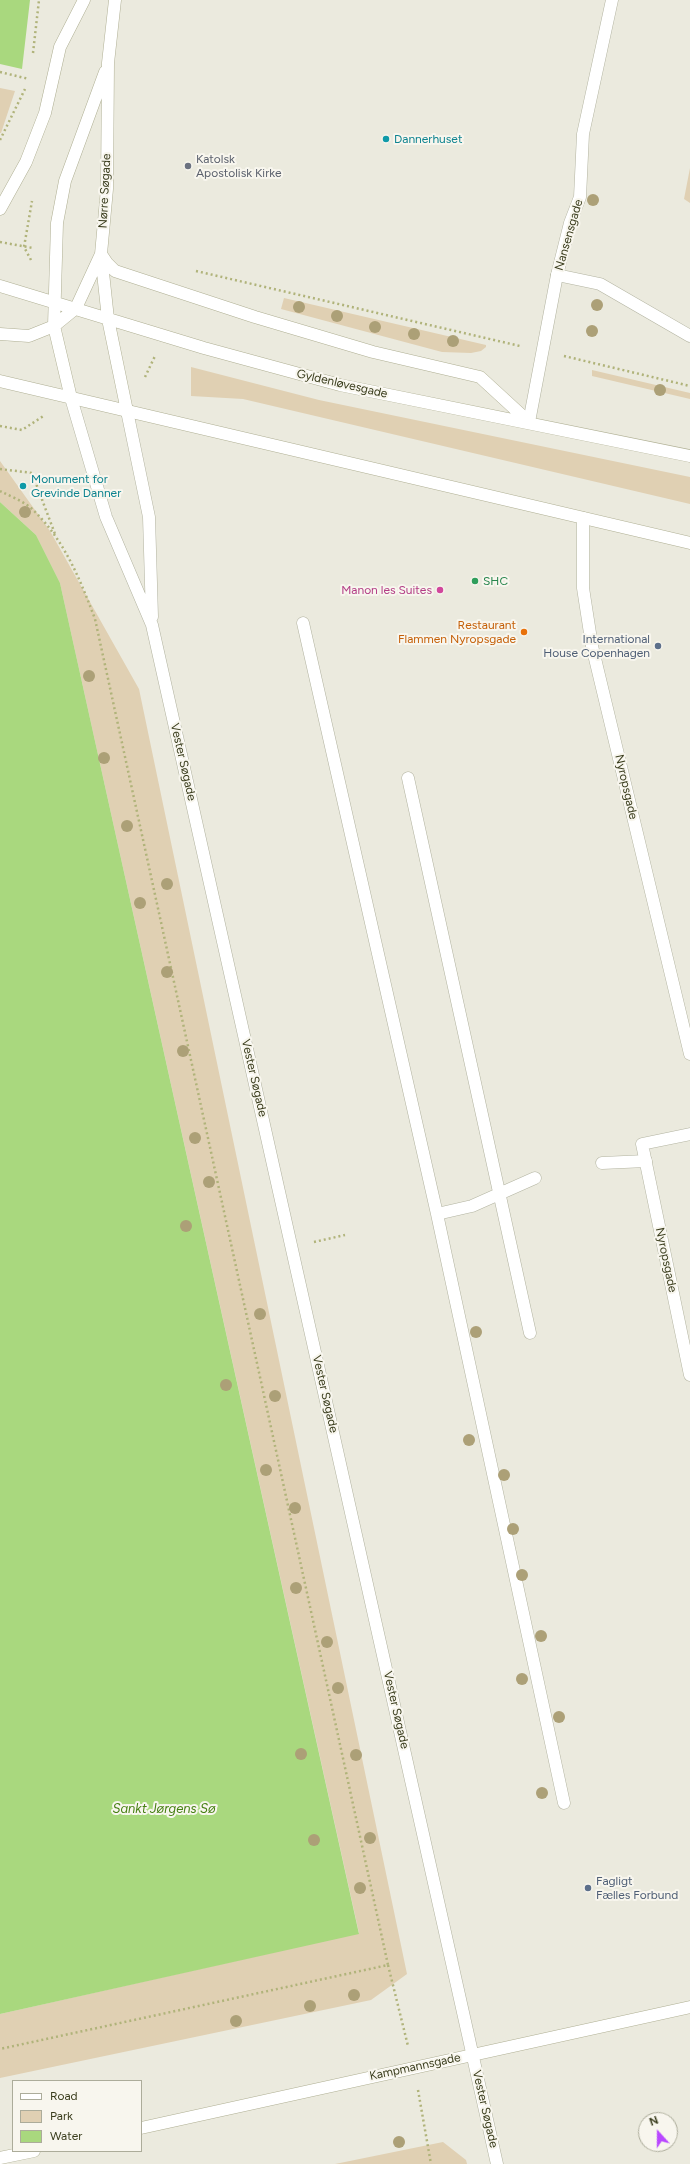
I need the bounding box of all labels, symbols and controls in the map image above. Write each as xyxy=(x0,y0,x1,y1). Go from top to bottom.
place label: Dannerhuset xyxy=(394,132,462,146)
marker: Dannerhuset xyxy=(381,134,391,144)
place label: Katolsk Apostolisk Kirke xyxy=(196,152,281,180)
street label: Nørre Søgade xyxy=(96,153,114,229)
marker: Katolsk Apostolisk Kirke xyxy=(183,161,193,171)
street label: Nansensgade xyxy=(552,198,586,272)
street label: Gyldenløvesgade xyxy=(295,367,389,401)
place label: Monument for Grevinde Danner xyxy=(31,472,121,500)
marker: Monument for Grevinde Danner xyxy=(18,481,28,491)
place label: SHC xyxy=(483,574,508,588)
marker: SHC xyxy=(470,576,480,586)
place label: Manon les Suites xyxy=(341,583,432,597)
marker: Manon les Suites xyxy=(435,585,445,595)
place label: Restaurant Flammen Nyropsgade xyxy=(398,618,516,646)
marker: Restaurant Flammen Nyropsgade xyxy=(519,627,529,637)
place label: International House Copenhagen xyxy=(543,632,650,660)
marker: International House Copenhagen xyxy=(653,641,663,651)
street label: Vester Søgade xyxy=(167,722,199,802)
street label: Nyropsgade xyxy=(612,753,640,821)
street label: Vester Søgade xyxy=(238,1038,270,1118)
street label: Nyropsgade xyxy=(652,1226,680,1294)
street label: Vester Søgade xyxy=(309,1354,341,1434)
street label: Vester Søgade xyxy=(380,1670,412,1750)
water label: Sankt Jørgens Sø xyxy=(112,1801,216,1817)
place label: Fagligt Fælles Forbund xyxy=(596,1874,678,1902)
marker: Fagligt Fælles Forbund xyxy=(583,1883,593,1893)
street label: Kampmannsgade xyxy=(368,2050,462,2084)
street label: Vester Søgade xyxy=(469,2069,501,2149)
legend xyxy=(12,2080,142,2152)
text: Road xyxy=(50,2089,78,2103)
text: Park xyxy=(50,2109,73,2123)
north arrow xyxy=(638,2112,678,2152)
text: N xyxy=(648,2114,660,2129)
text: Water xyxy=(50,2129,82,2143)

